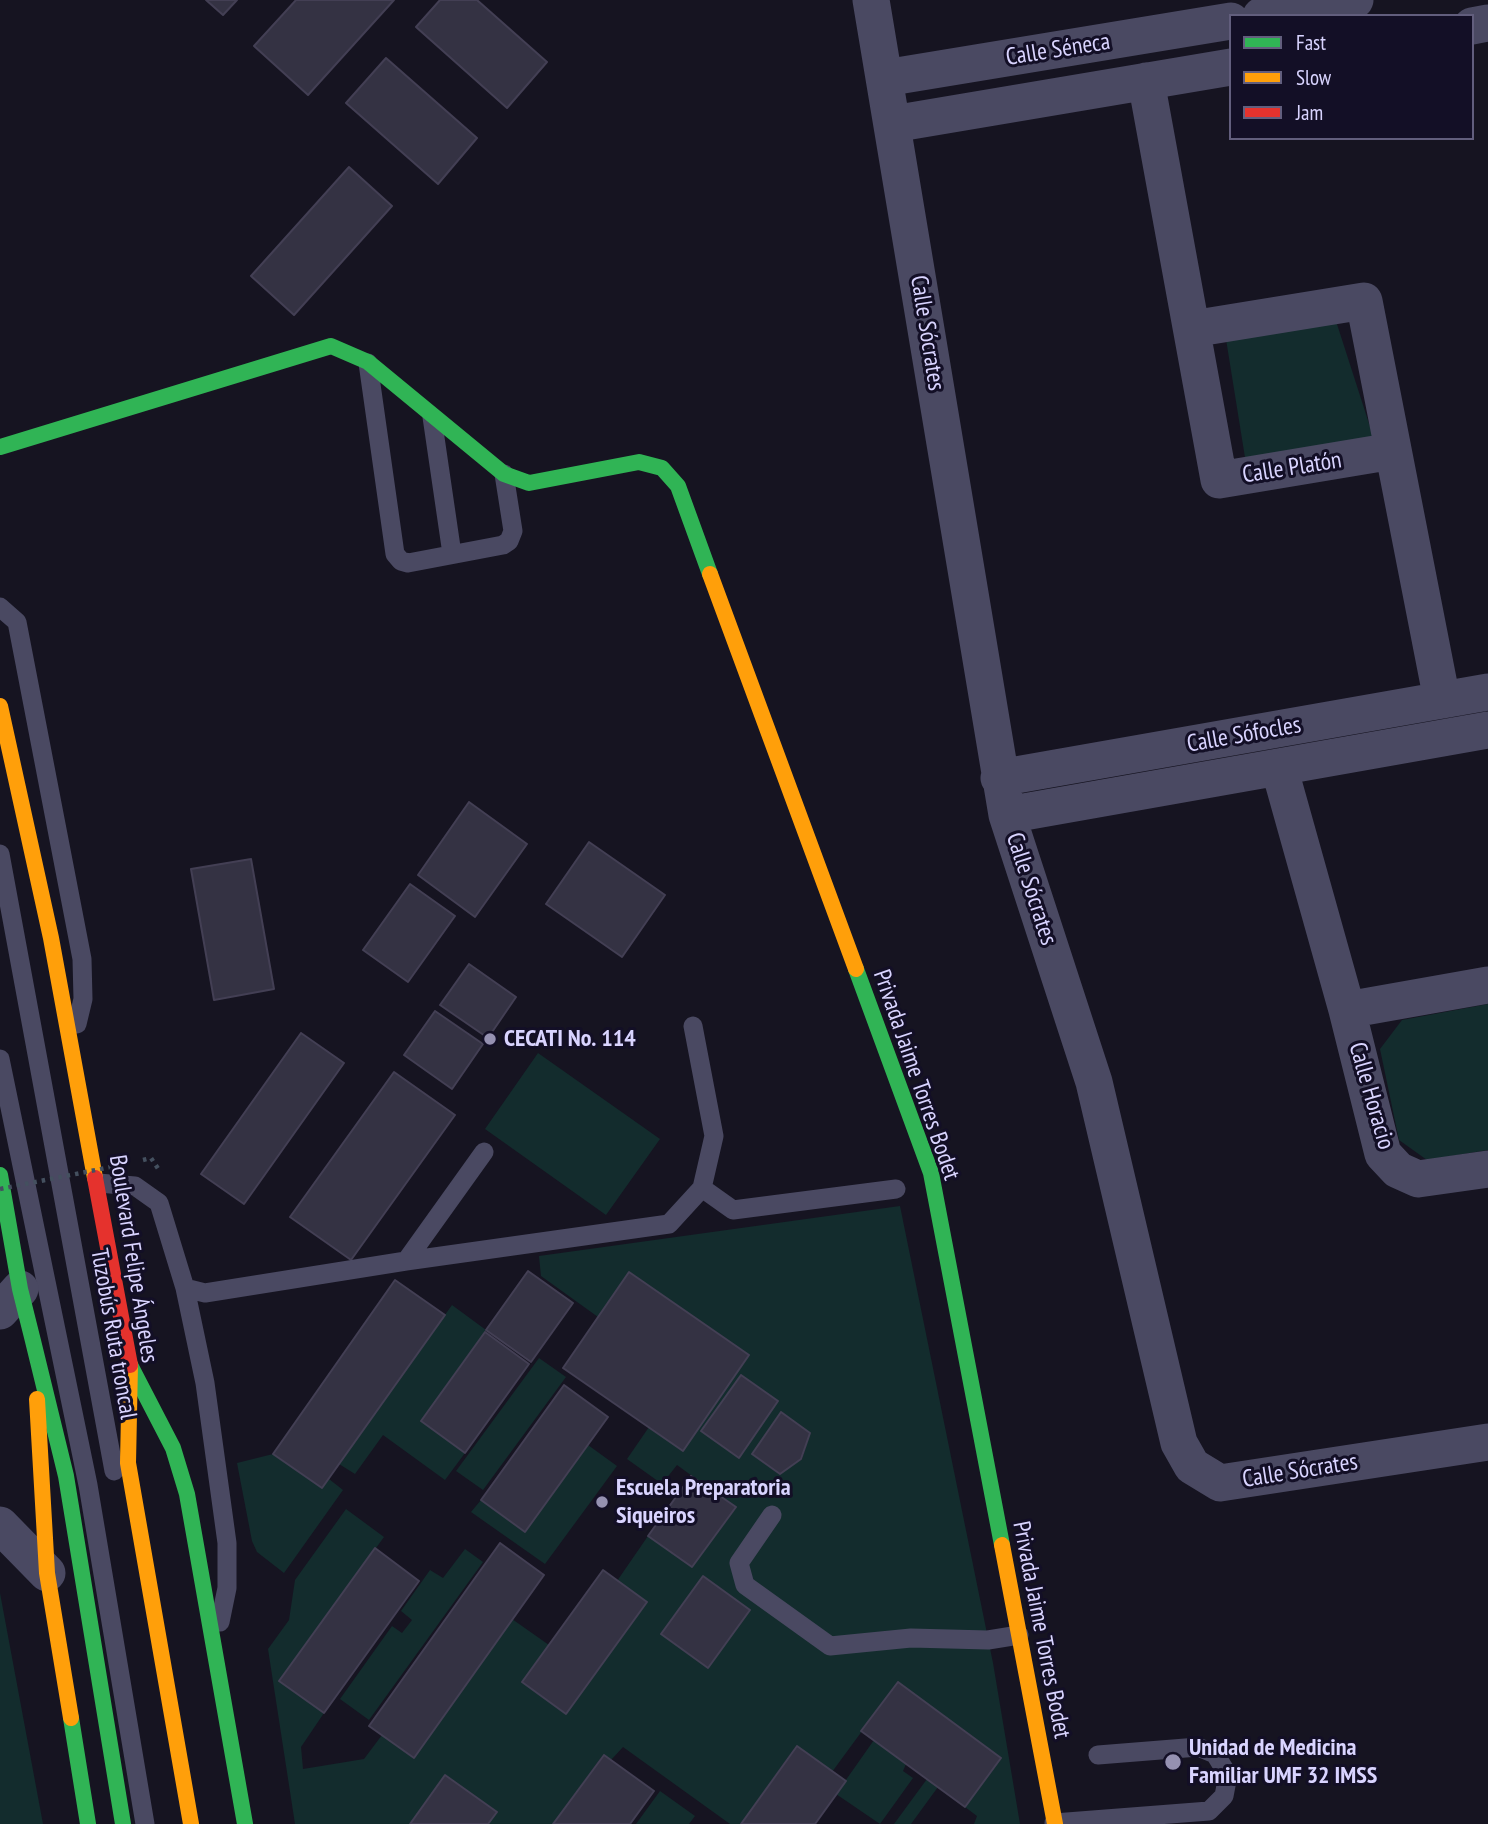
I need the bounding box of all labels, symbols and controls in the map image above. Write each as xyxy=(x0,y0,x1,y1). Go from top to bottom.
legend xyxy=(1229,14,1474,140)
street label: Calle Séneca xyxy=(1004,28,1112,72)
text: Fast xyxy=(1296,29,1326,56)
text: Slow xyxy=(1296,64,1331,91)
text: Jam xyxy=(1296,99,1323,126)
street label: Calle Sócrates xyxy=(904,273,950,393)
street label: Calle Platón xyxy=(1240,446,1344,490)
street label: Calle Sófocles xyxy=(1185,711,1303,759)
street label: Calle Sócrates xyxy=(999,829,1063,949)
street label: Privada Jaime Torres Bodet xyxy=(866,966,966,1184)
place label: CECATI No. 114 xyxy=(504,1025,636,1053)
marker: CECATI No. 114 xyxy=(482,1031,498,1047)
street label: Calle Horacio xyxy=(1342,1039,1400,1153)
street label: Boulevard Felipe Ángeles xyxy=(102,1153,164,1365)
street label: Tuzobús Ruta troncal xyxy=(84,1246,142,1422)
street label: Calle Sócrates xyxy=(1240,1448,1360,1494)
place label: Escuela Preparatoria Siqueiros xyxy=(616,1474,791,1530)
marker: Escuela Preparatoria Siqueiros xyxy=(594,1494,610,1510)
street label: Privada Jaime Torres Bodet xyxy=(1006,1519,1076,1741)
place label: Unidad de Medicina Familiar UMF 32 IMSS xyxy=(1189,1734,1377,1790)
marker: Unidad de Medicina Familiar UMF 32 IMSS xyxy=(1163,1752,1183,1772)

